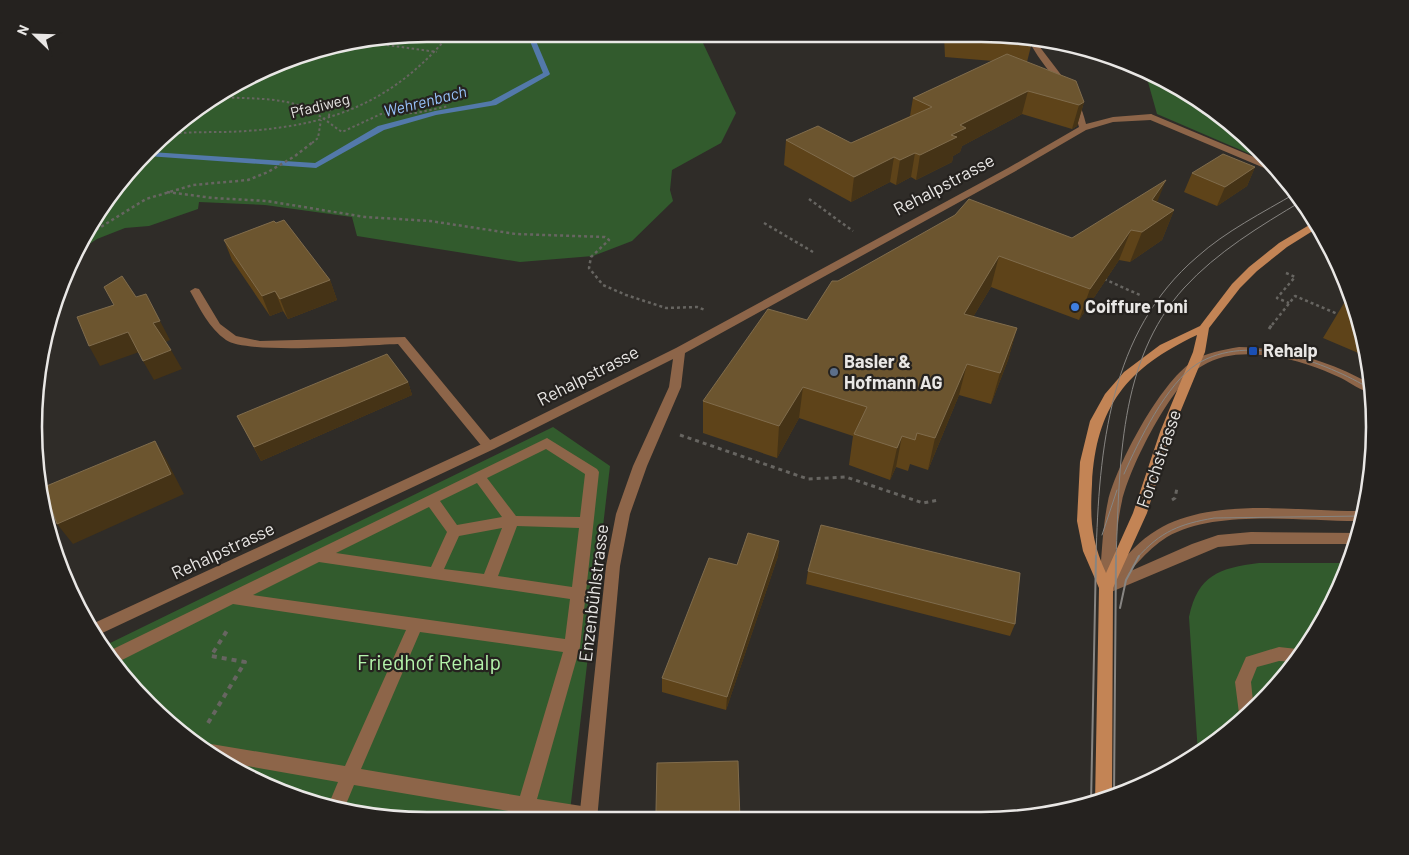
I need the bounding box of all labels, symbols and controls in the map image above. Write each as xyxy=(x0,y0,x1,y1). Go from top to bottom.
north arrow xyxy=(10,10,60,60)
text: N xyxy=(13,22,32,37)
water label: Wehrenbach xyxy=(381,81,468,120)
street label: Pfadiweg xyxy=(288,89,351,121)
street label: Rehalpstrasse xyxy=(889,148,998,220)
place label: Coiffure Toni xyxy=(1085,295,1188,317)
marker: Coiffure Toni xyxy=(1069,301,1081,313)
place label: Rehalp xyxy=(1263,339,1318,361)
street label: Rehalpstrasse xyxy=(533,340,642,410)
marker: Rehalp xyxy=(1247,345,1259,357)
place label: Basler & Hofmann AG xyxy=(844,350,943,393)
marker: Basler & Hofmann AG xyxy=(828,366,840,378)
street label: Forchstrasse xyxy=(1131,407,1185,511)
street label: Rehalpstrasse xyxy=(168,517,278,584)
street label: Enzenbühlstrasse xyxy=(574,523,612,663)
park label: Friedhof Rehalp xyxy=(357,649,501,674)

